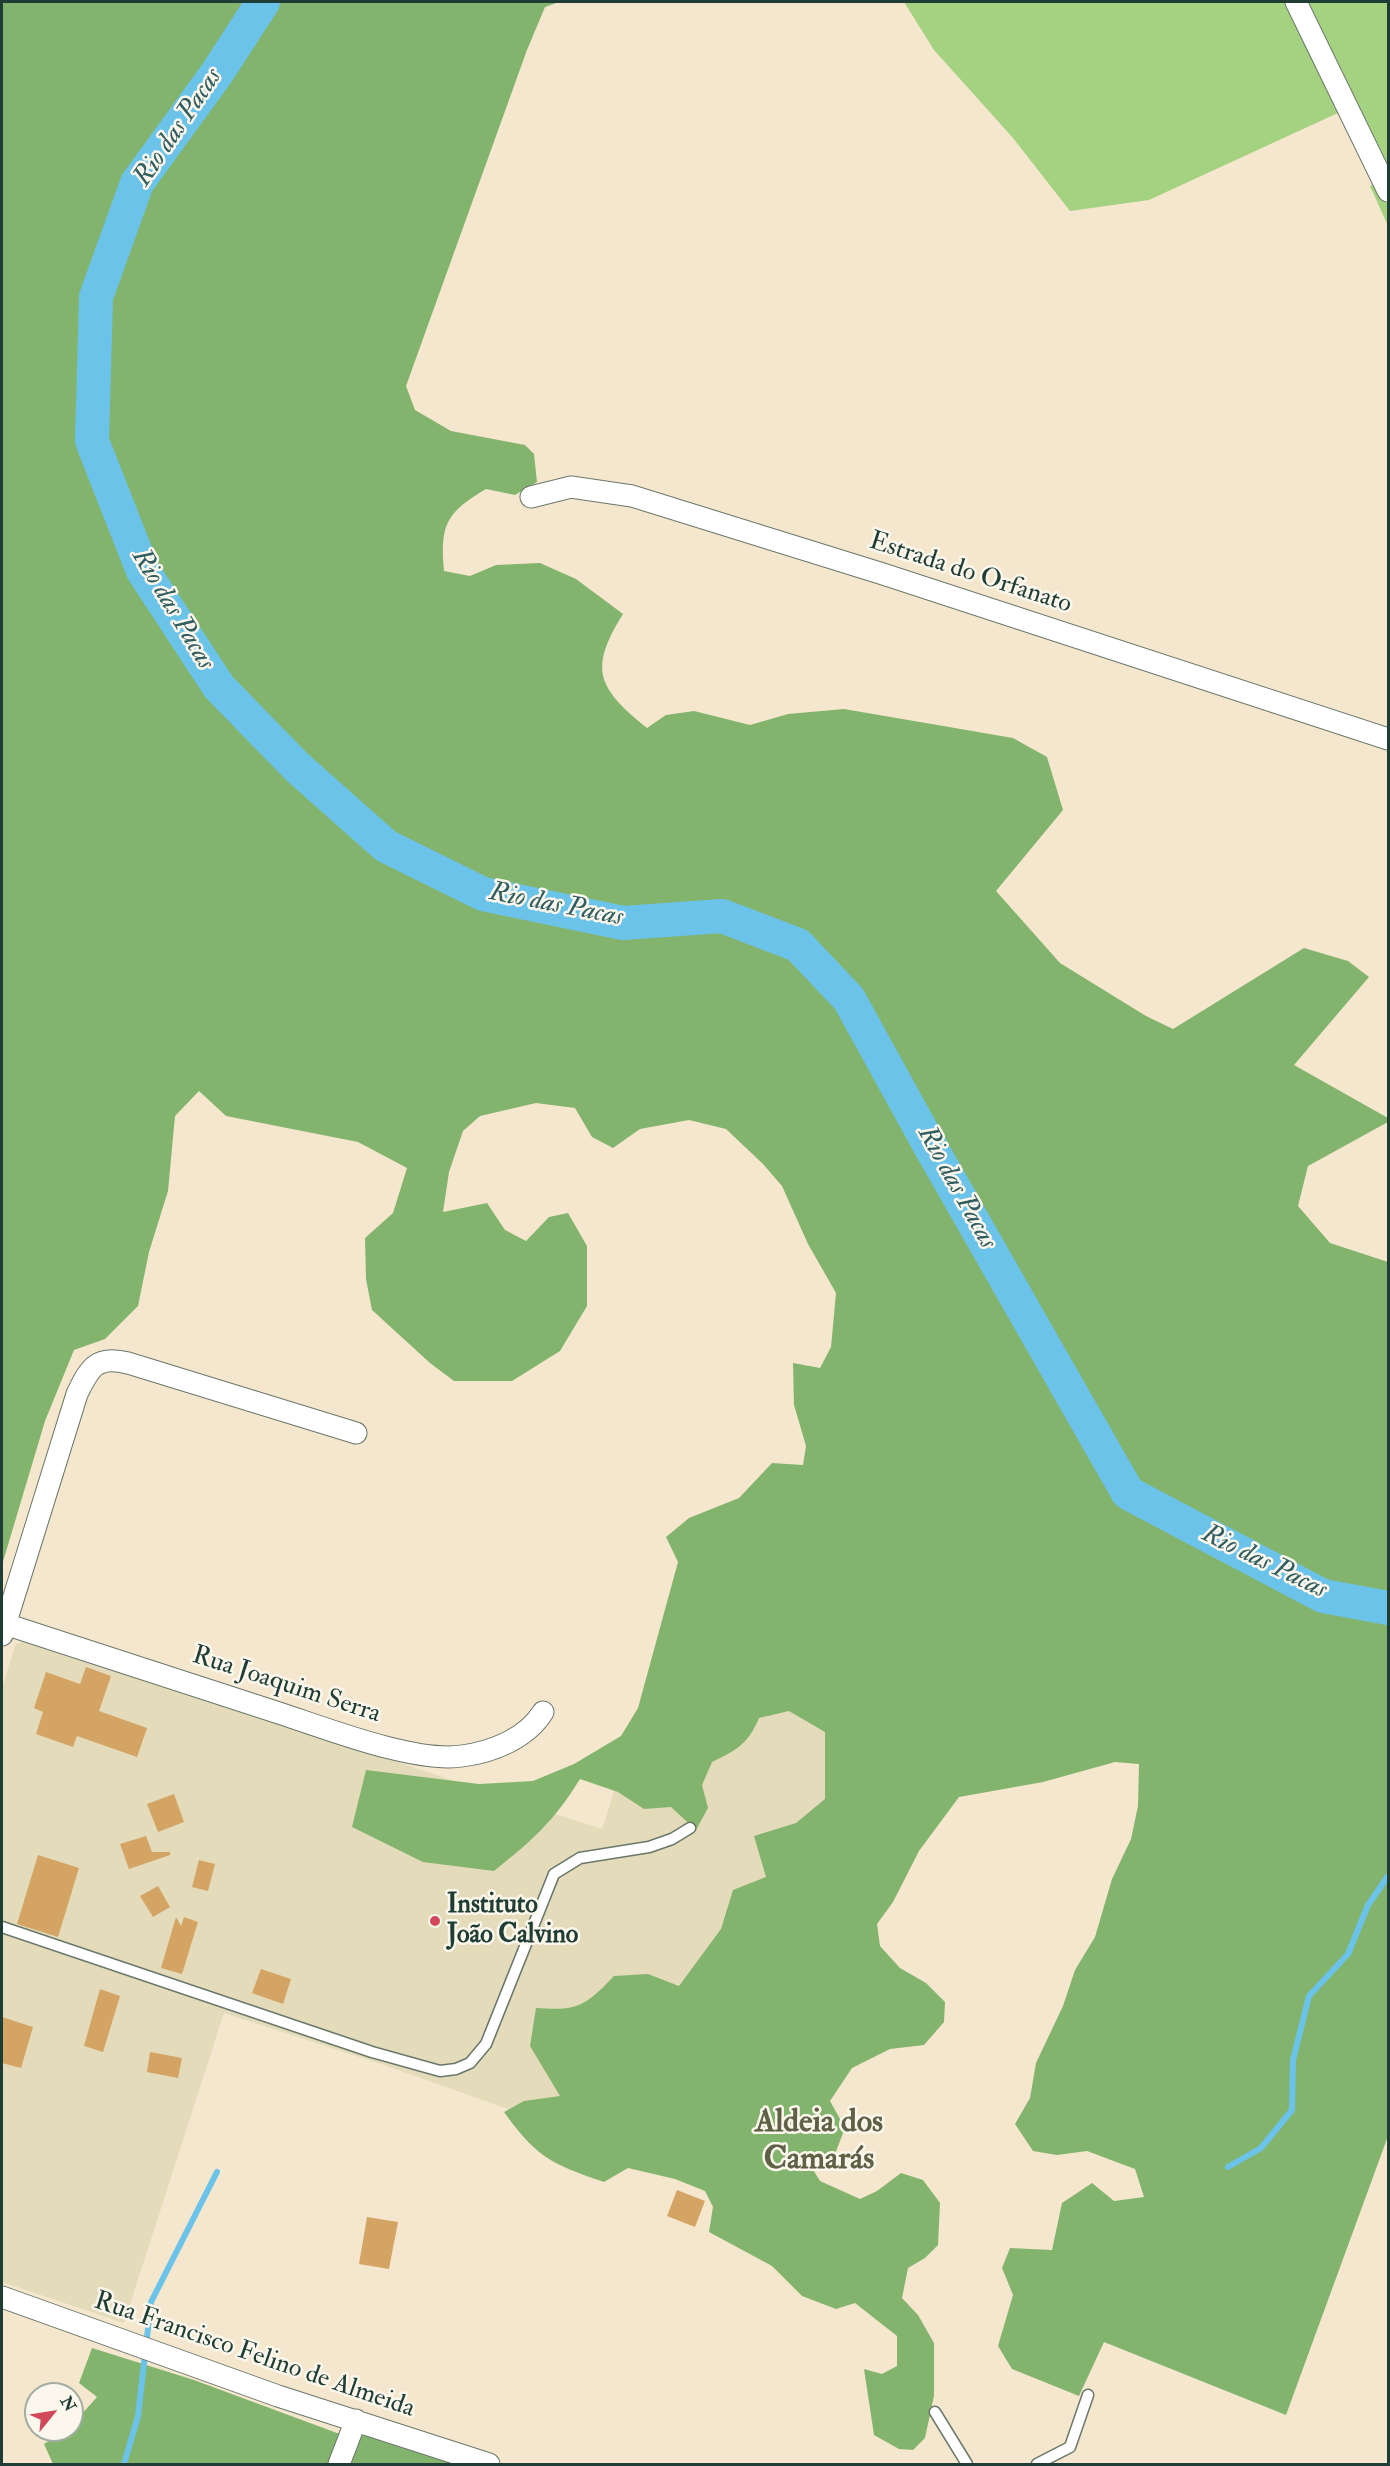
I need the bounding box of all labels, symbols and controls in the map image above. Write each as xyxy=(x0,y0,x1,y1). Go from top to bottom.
water label: Rio das Pacas xyxy=(128,63,230,193)
street label: Estrada do Orfanato xyxy=(865,527,1075,621)
water label: Rio das Pacas xyxy=(123,544,221,676)
water label: Rio das Pacas xyxy=(487,877,625,935)
water label: Rio das Pacas xyxy=(909,1121,1003,1255)
water label: Rio das Pacas xyxy=(1196,1519,1332,1607)
street label: Rua Joaquim Serra xyxy=(188,1641,384,1731)
place label: Instituto João Calvino xyxy=(447,1890,578,1952)
marker: Instituto João Calvino xyxy=(428,1914,442,1928)
district label: Aldeia dos Camarás xyxy=(755,2105,883,2180)
street label: Rua Francisco Felino de Almeida xyxy=(90,2286,418,2426)
north arrow xyxy=(24,2382,84,2442)
text: N xyxy=(56,2393,80,2415)

